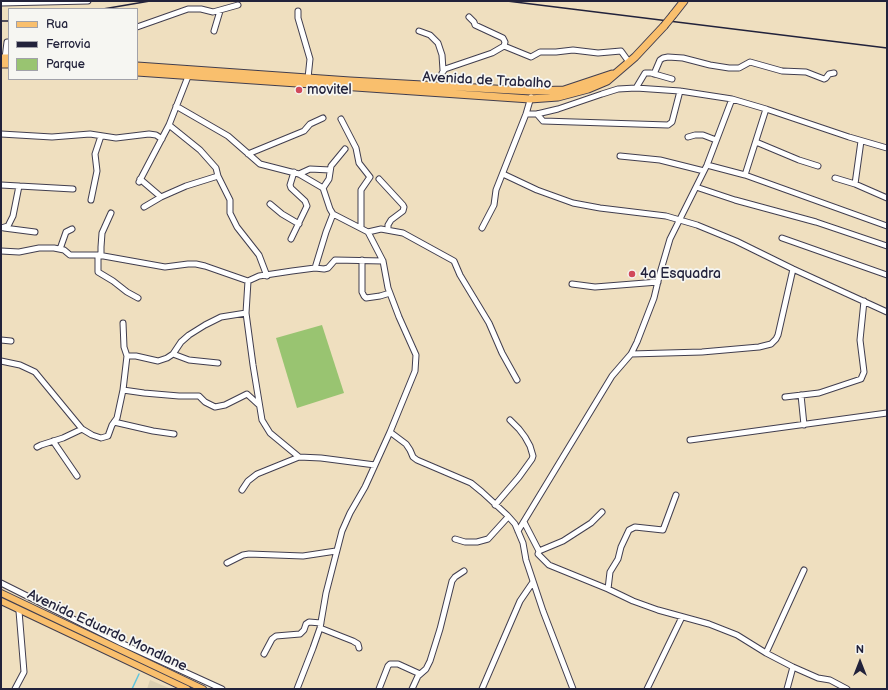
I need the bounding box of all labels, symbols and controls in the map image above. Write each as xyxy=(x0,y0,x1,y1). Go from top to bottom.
legend xyxy=(8,8,138,80)
text: Rua xyxy=(46,17,68,32)
text: Ferrovia xyxy=(46,37,90,52)
text: Parque xyxy=(46,57,85,72)
street label: Avenida de Trabalho xyxy=(422,69,552,93)
place label: movitel xyxy=(307,82,352,98)
marker: movitel xyxy=(294,85,304,95)
place label: 4a Esquadra xyxy=(640,266,721,282)
marker: 4a Esquadra xyxy=(627,269,637,279)
street label: Avenida Eduardo Mondlane xyxy=(24,587,190,675)
north arrow xyxy=(840,642,880,682)
text: N xyxy=(856,643,864,656)

